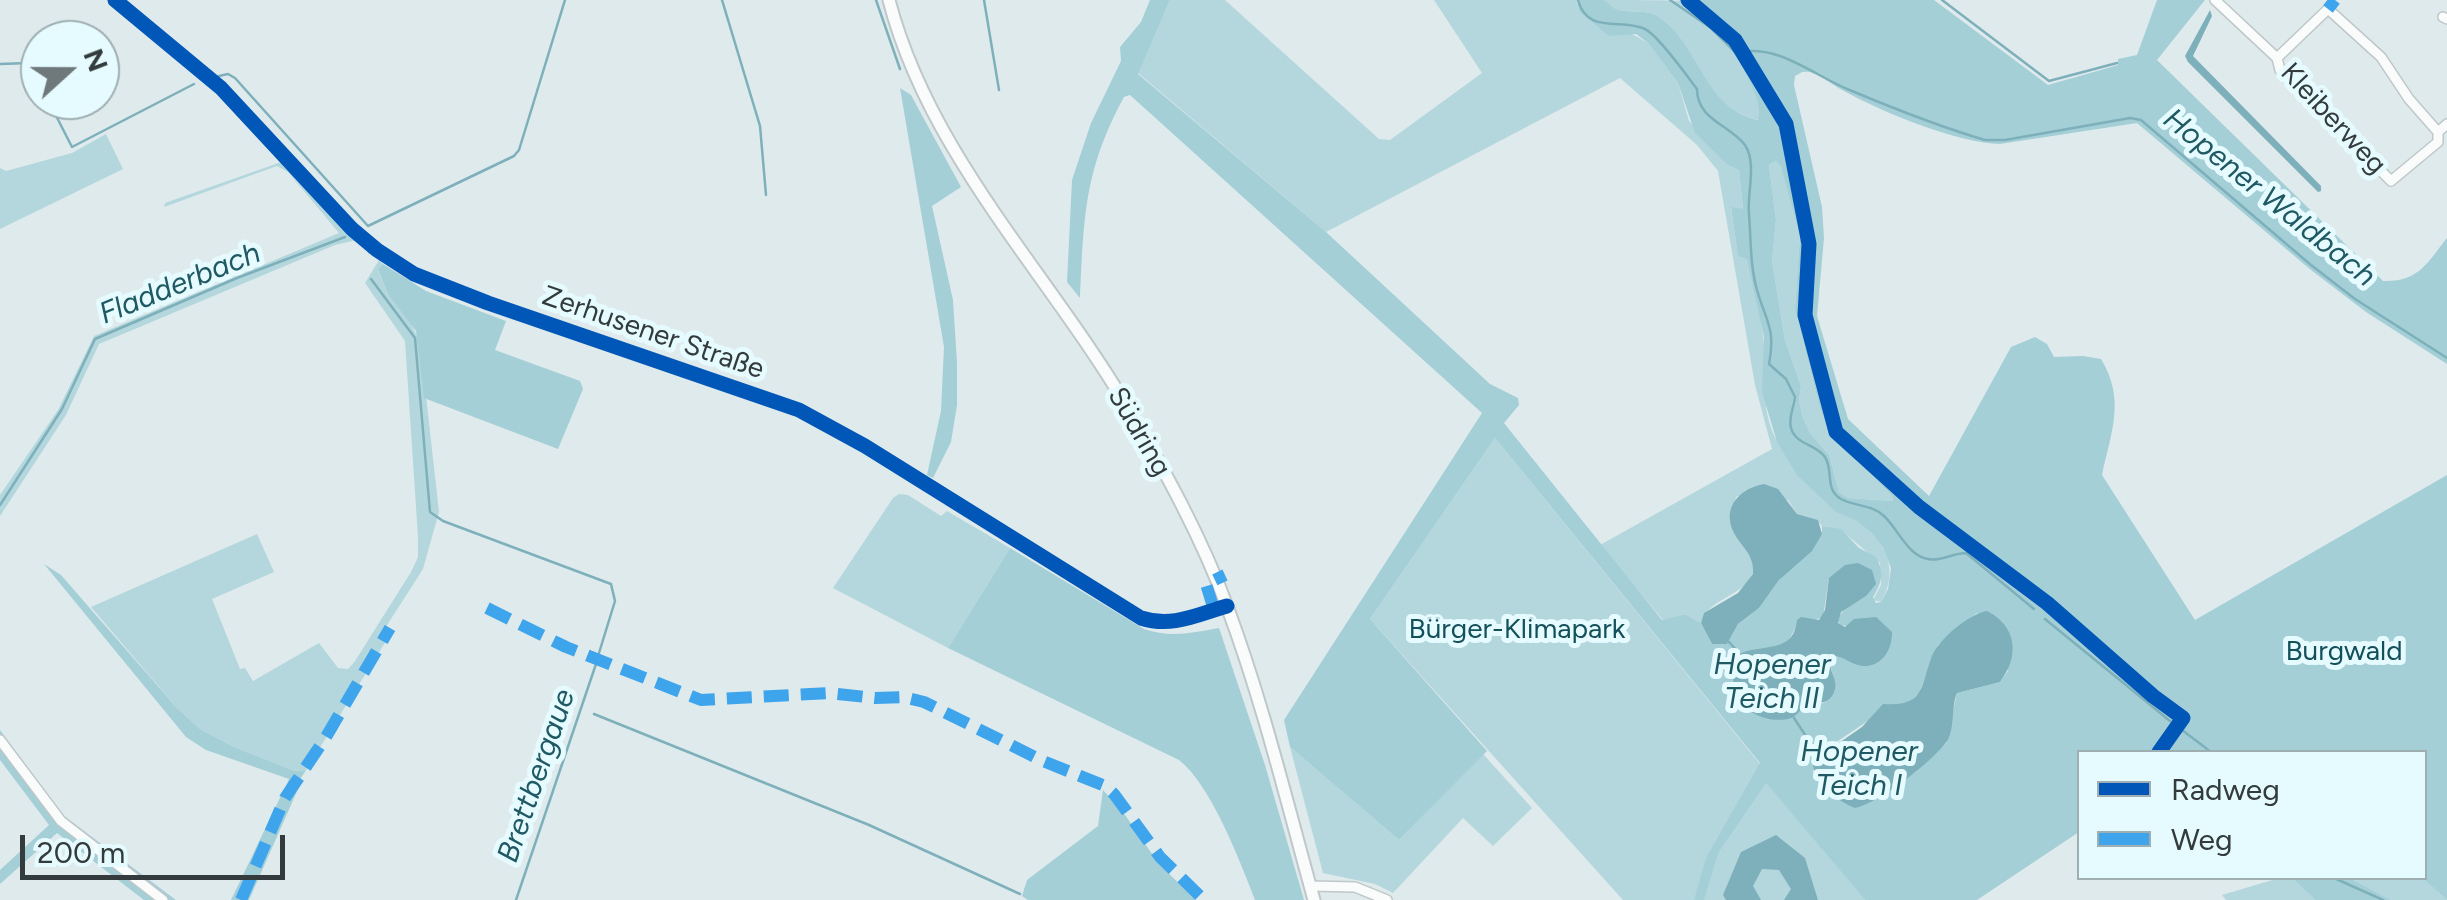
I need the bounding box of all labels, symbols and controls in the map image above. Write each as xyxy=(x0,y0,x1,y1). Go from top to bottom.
north arrow xyxy=(20,20,120,120)
text: N xyxy=(76,44,116,76)
street label: Kleiberweg xyxy=(2273,57,2393,181)
water label: Hopener Waldbach xyxy=(2156,101,2382,295)
water label: Fladderbach xyxy=(94,235,266,333)
street label: Zerhusener Straße xyxy=(538,279,768,387)
street label: Südring xyxy=(1100,381,1178,483)
park label: Bürger-Klimapark xyxy=(1409,613,1625,647)
park label: Burgwald xyxy=(2285,635,2403,669)
water label: Hopener Teich II xyxy=(1713,647,1831,718)
water label: Brettbergaue xyxy=(491,685,583,867)
water label: Hopener Teich I xyxy=(1800,734,1918,804)
legend xyxy=(2077,750,2427,880)
text: Radweg xyxy=(2171,771,2280,808)
scale bar xyxy=(25,815,290,877)
text: Weg xyxy=(2171,821,2233,858)
text: 200 m xyxy=(37,834,125,871)

